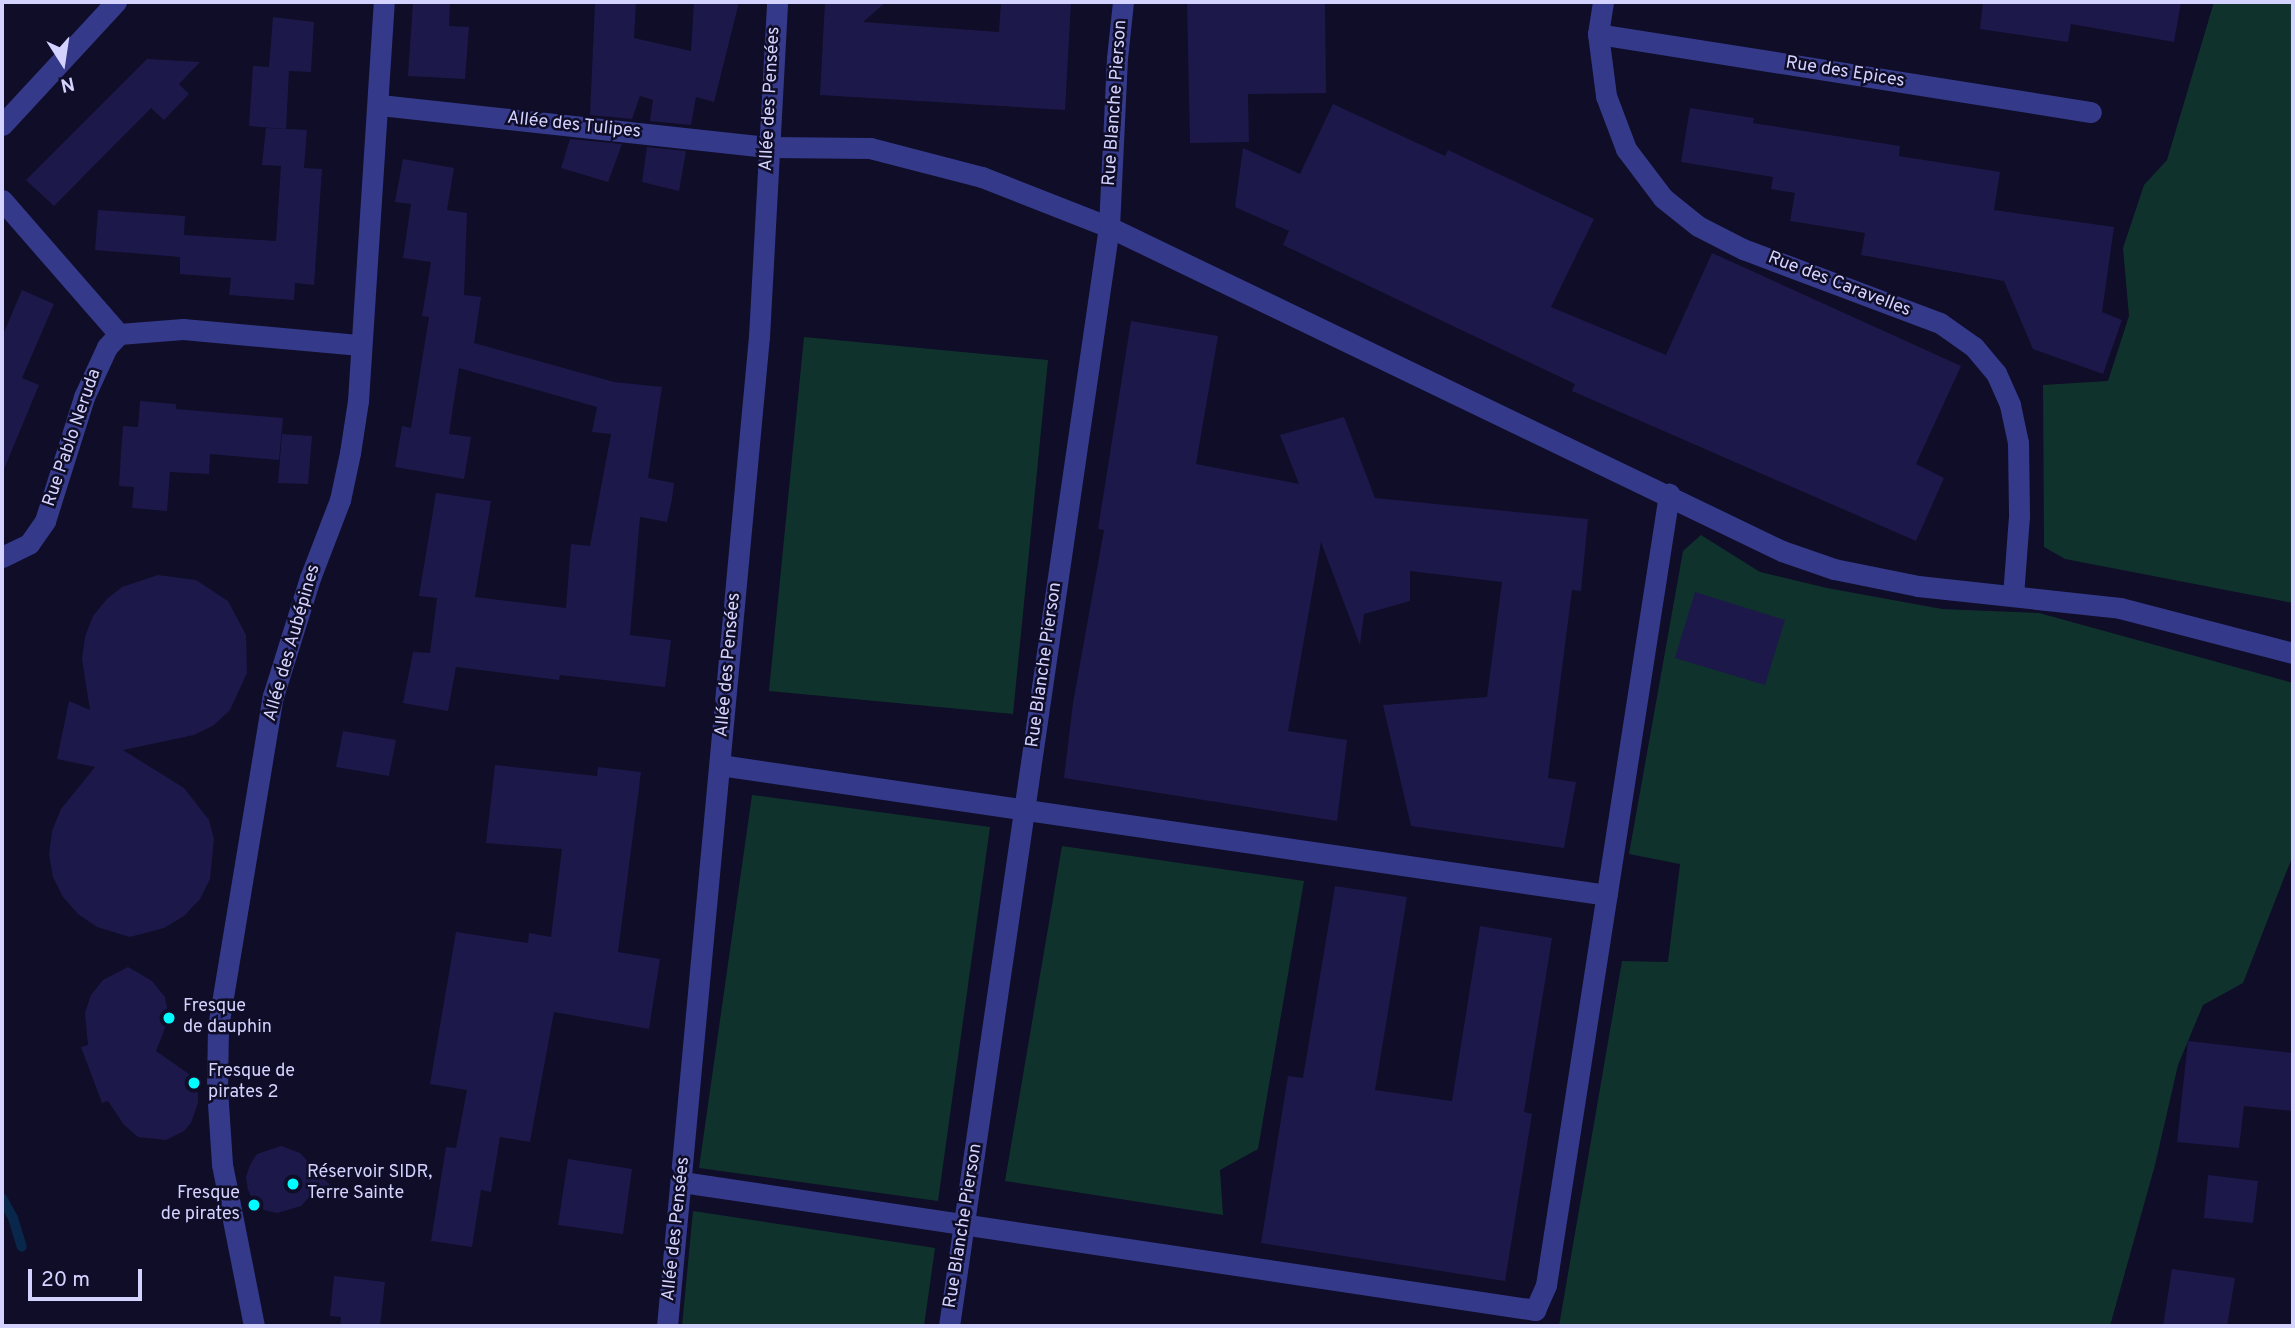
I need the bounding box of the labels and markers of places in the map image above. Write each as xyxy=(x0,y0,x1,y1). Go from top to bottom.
place label: Fresque de dauphin xyxy=(183,997,272,1040)
marker: Fresque de dauphin xyxy=(161,1010,177,1026)
place label: Fresque de pirates 2 xyxy=(208,1062,295,1104)
marker: Fresque de pirates 2 xyxy=(186,1075,202,1091)
place label: Réservoir SIDR, Terre Sainte xyxy=(307,1163,432,1206)
marker: Réservoir SIDR, Terre Sainte xyxy=(285,1176,301,1192)
place label: Fresque de pirates xyxy=(161,1184,240,1226)
marker: Fresque de pirates xyxy=(246,1197,262,1213)

